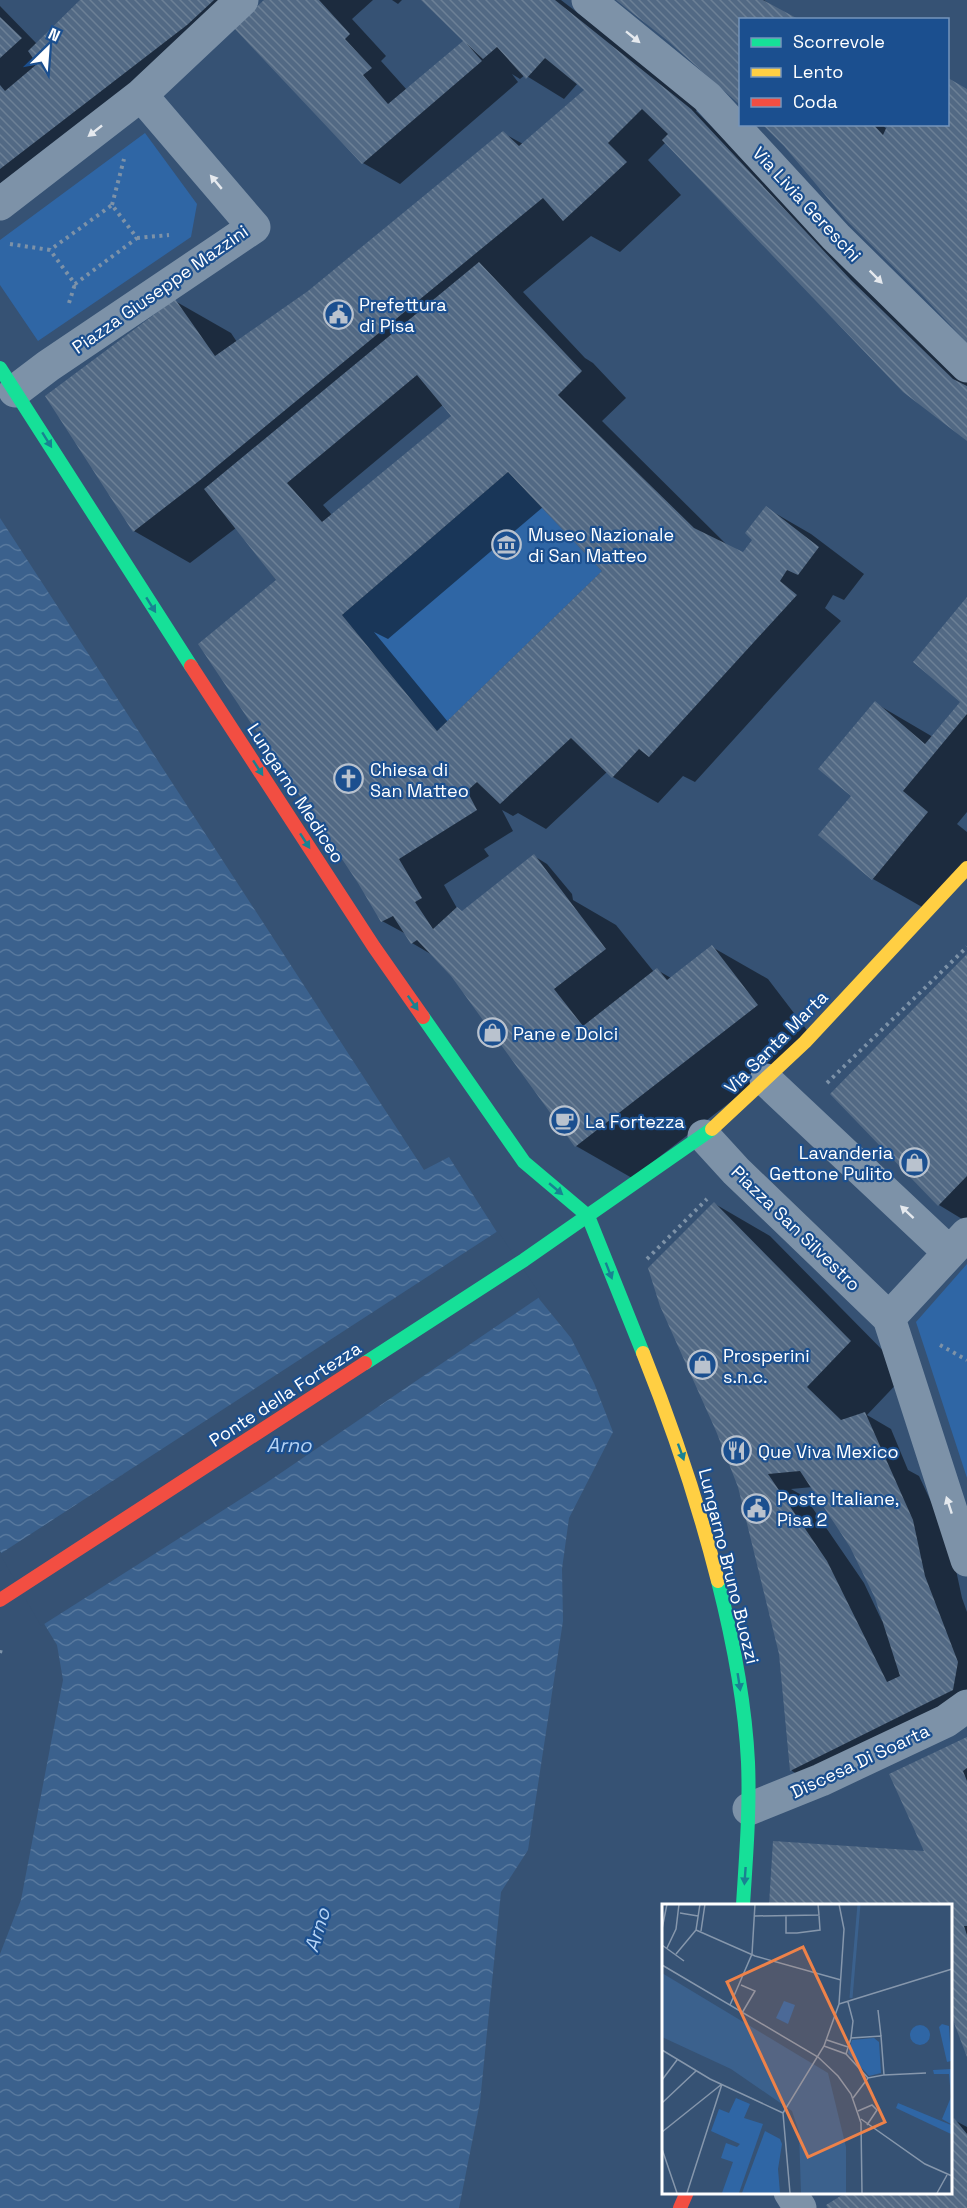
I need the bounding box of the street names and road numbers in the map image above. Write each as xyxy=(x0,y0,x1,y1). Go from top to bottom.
street label: Via Livia Gereschi xyxy=(748,142,866,266)
street label: Piazza Giuseppe Mazzini xyxy=(68,219,252,359)
street label: Lungarno Mediceo xyxy=(242,719,350,867)
street label: Via Santa Marta xyxy=(719,985,833,1099)
street label: Piazza San Silvestro xyxy=(726,1160,866,1296)
street label: Ponte della Fortezza xyxy=(205,1336,365,1452)
street label: Lungarno Bruno Buozzi xyxy=(694,1466,764,1666)
street label: Discesa Di Soarta xyxy=(787,1719,933,1803)

